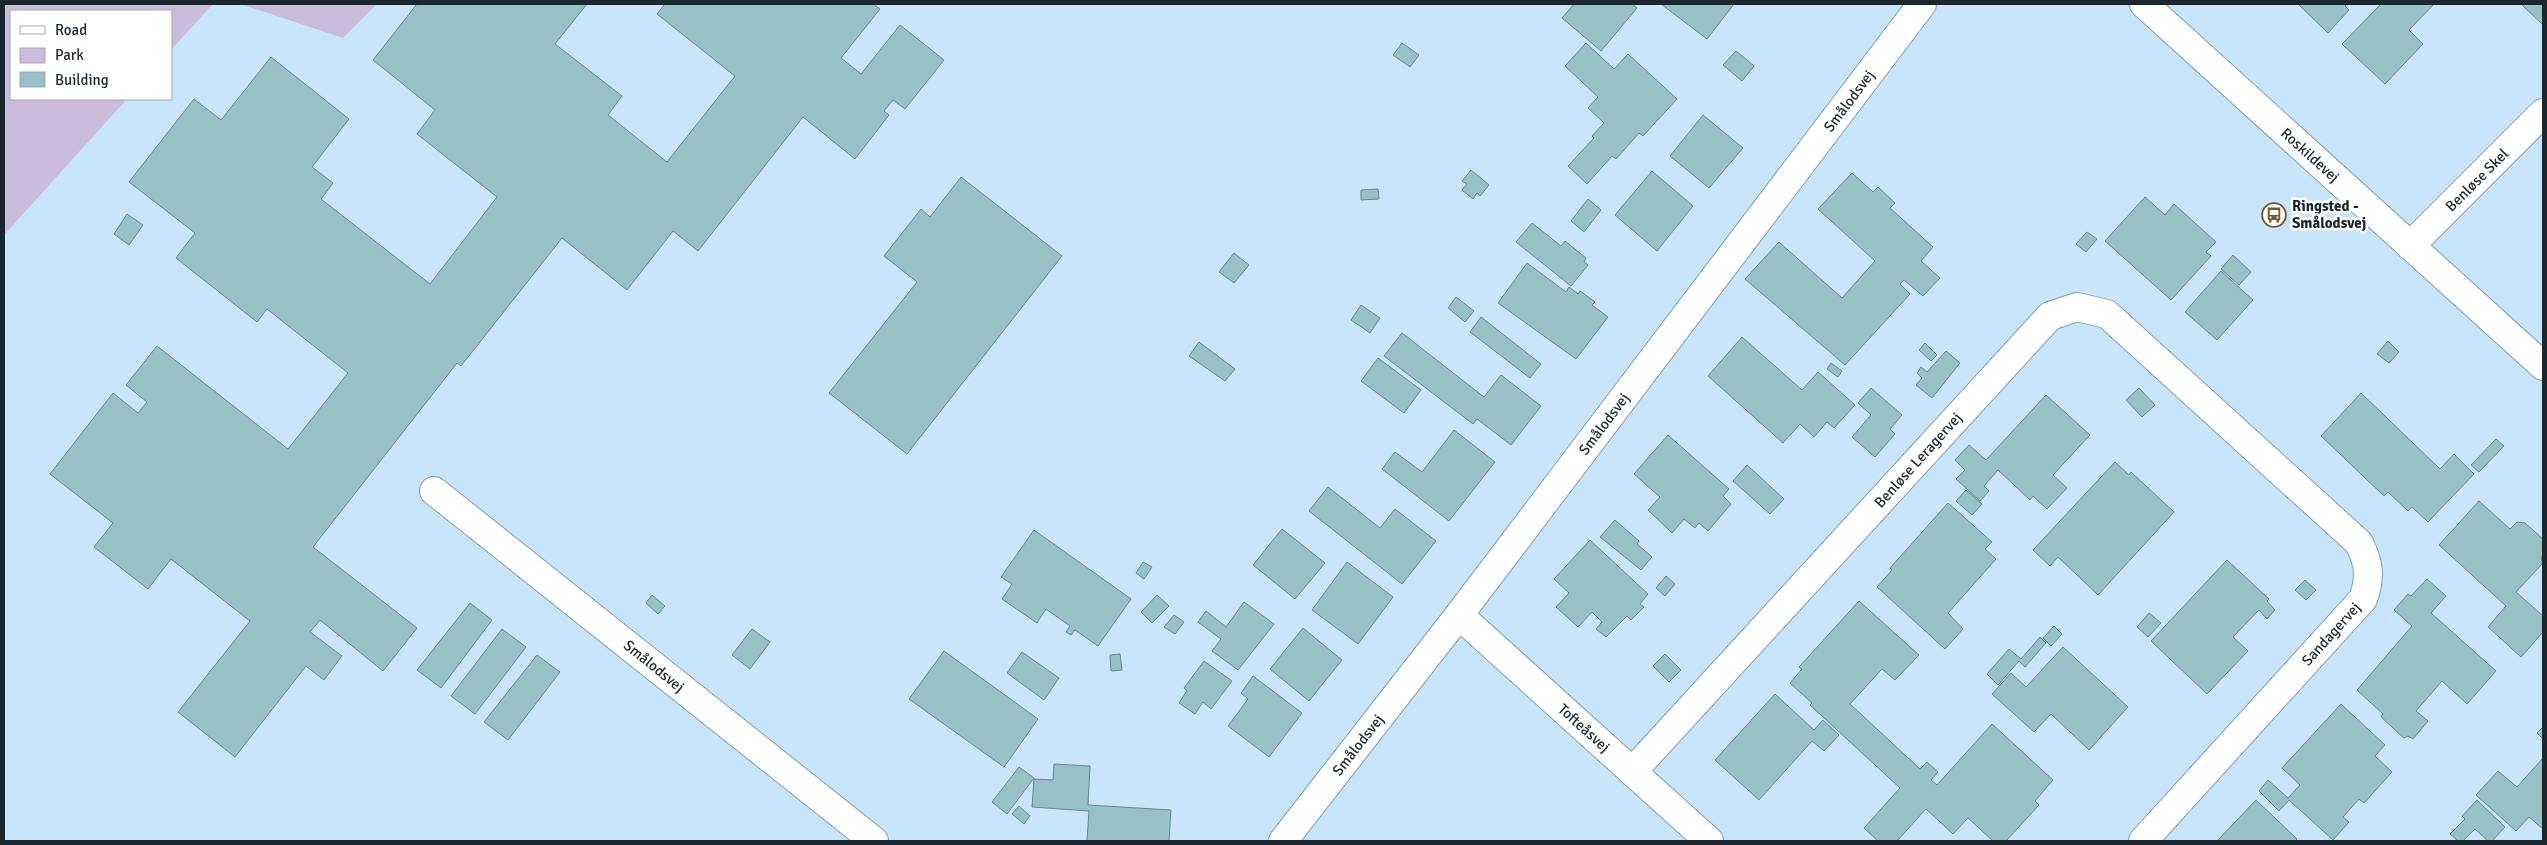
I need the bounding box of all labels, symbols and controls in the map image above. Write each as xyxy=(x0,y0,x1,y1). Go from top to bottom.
legend xyxy=(10,10,172,100)
text: Road xyxy=(55,21,87,39)
text: Park xyxy=(55,46,84,64)
street label: Smålodsvej xyxy=(1820,67,1878,135)
text: Building xyxy=(55,71,109,89)
street label: Roskildevej xyxy=(2277,124,2343,186)
street label: Benløse Skel xyxy=(2442,145,2512,215)
place label: Ringsted - Smålodsvej xyxy=(2292,197,2366,232)
bus stop icon: Ringsted - Smålodsvej xyxy=(2261,202,2287,228)
street label: Smålodsvej xyxy=(1575,390,1633,458)
street label: Benløse Leragervej xyxy=(1871,409,1965,511)
street label: Sandagervej xyxy=(2298,599,2364,669)
street label: Smålodsvej xyxy=(620,636,688,696)
street label: Tofteåsvej xyxy=(1554,700,1614,756)
street label: Smålodsvej xyxy=(1329,711,1387,779)

